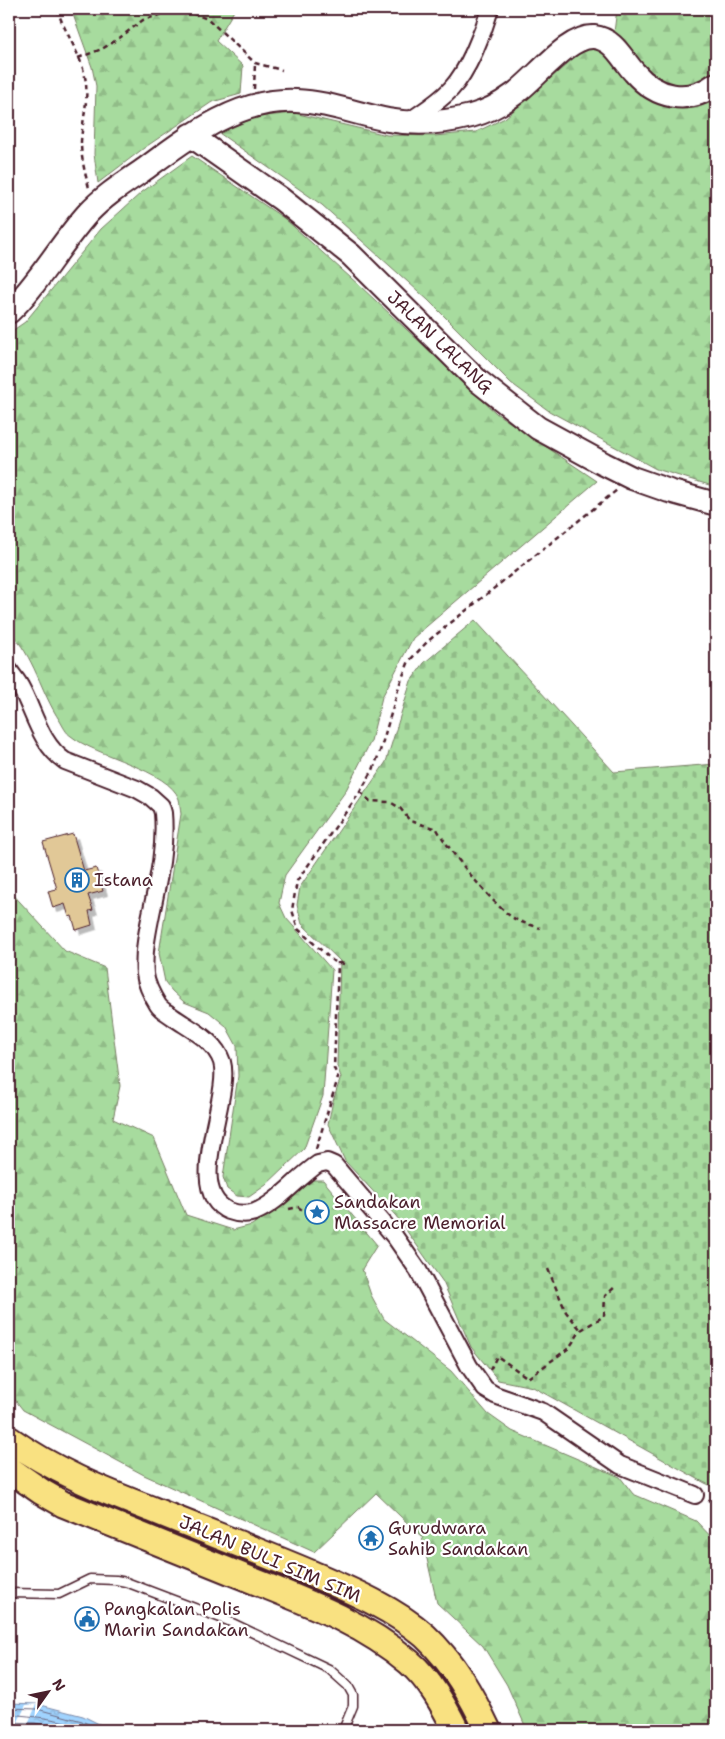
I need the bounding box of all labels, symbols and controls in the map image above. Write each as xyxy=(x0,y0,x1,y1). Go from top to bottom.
street label: JALAN LALANG xyxy=(382,285,498,399)
building icon: Istana xyxy=(64,867,90,893)
place label: Istana xyxy=(94,868,153,892)
place label: Sandakan Massacre Memorial xyxy=(334,1190,506,1235)
place icon: Sandakan Massacre Memorial xyxy=(304,1199,330,1225)
street label: JALAN BULI SIM SIM xyxy=(175,1510,365,1608)
place label: Gurudwara Sahib Sandakan xyxy=(388,1516,528,1561)
temple icon: Gurudwara Sahib Sandakan xyxy=(358,1525,384,1551)
place label: Pangkalan Polis Marin Sandakan xyxy=(104,1597,249,1642)
public building icon: Pangkalan Polis Marin Sandakan xyxy=(74,1606,100,1632)
north arrow xyxy=(22,1666,72,1716)
text: N xyxy=(48,1675,69,1694)

